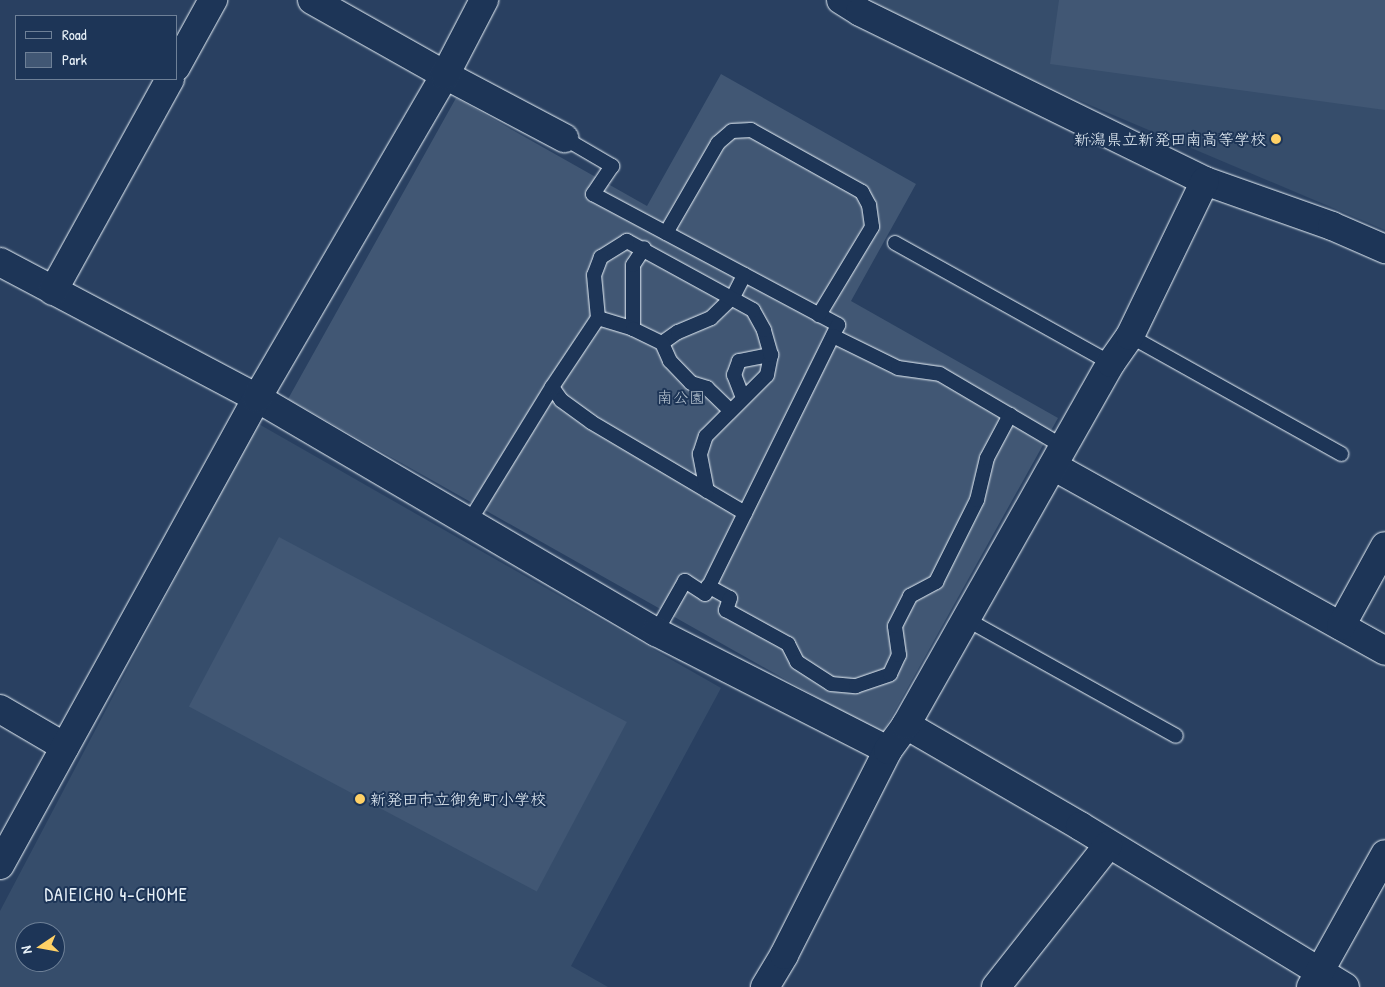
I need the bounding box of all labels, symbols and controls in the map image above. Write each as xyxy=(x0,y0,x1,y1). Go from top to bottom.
legend xyxy=(15,15,178,80)
text: Road xyxy=(62,24,87,45)
text: Park xyxy=(62,49,87,70)
place label: 新潟県立新発田南高等学校 xyxy=(1074,129,1266,149)
marker: 新潟県立新発田南高等学校 xyxy=(1270,133,1282,145)
park label: 南公園 xyxy=(657,387,705,407)
place label: 新発田市立御免町小学校 xyxy=(370,789,546,809)
marker: 新発田市立御免町小学校 xyxy=(354,793,366,805)
district label: DAIEICHO 4-CHOME xyxy=(42,884,190,906)
north arrow xyxy=(15,922,65,972)
text: N xyxy=(16,944,36,956)

